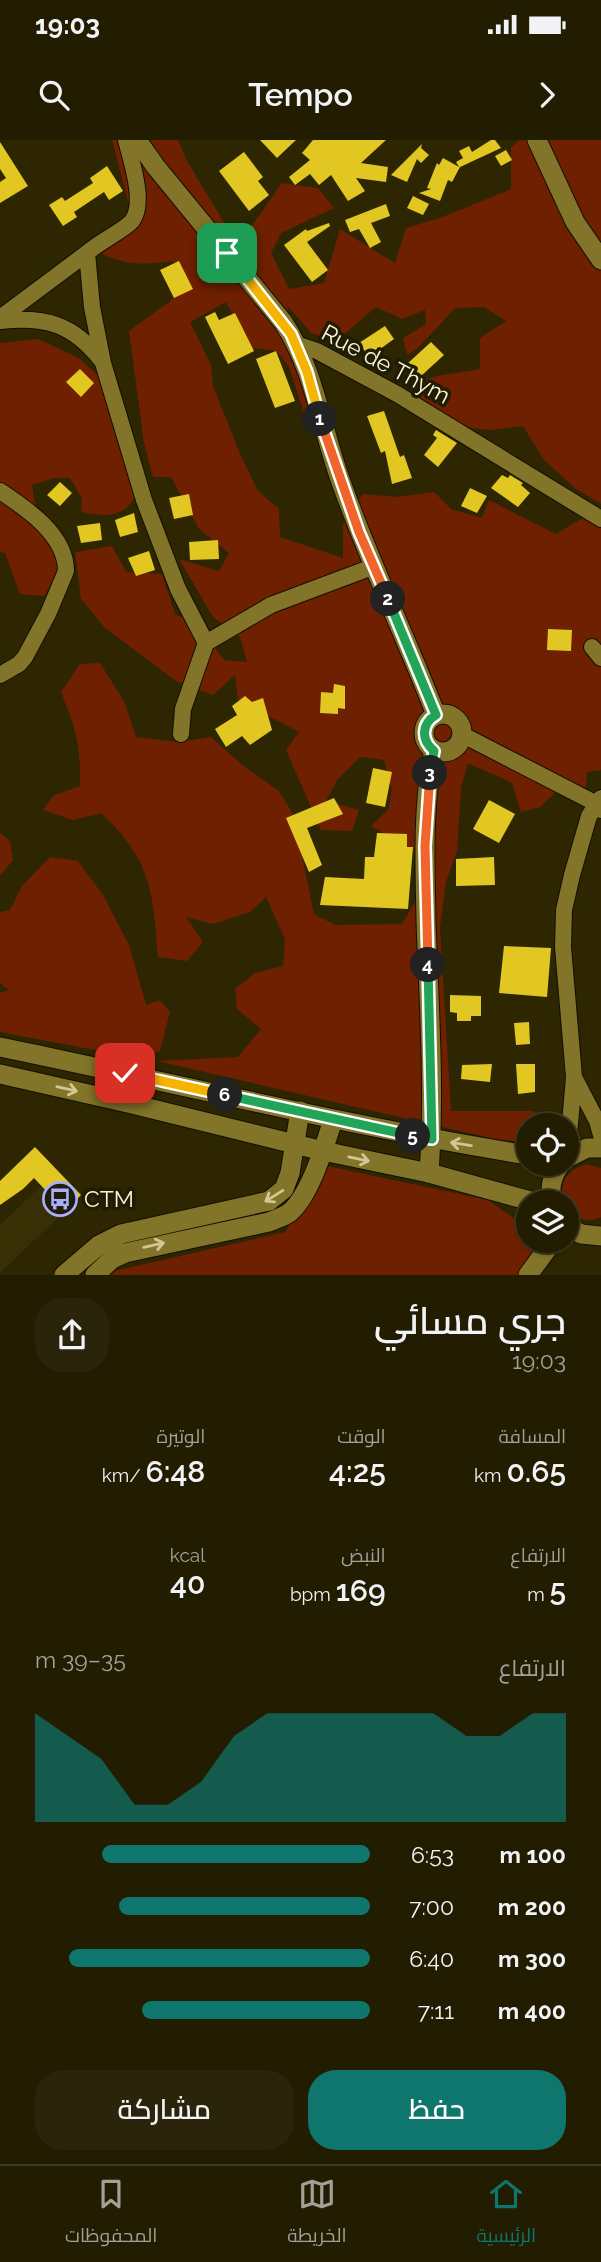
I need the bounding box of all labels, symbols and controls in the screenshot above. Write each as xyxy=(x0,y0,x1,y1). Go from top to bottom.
text: 19:03 xyxy=(35,10,100,40)
icon: search xyxy=(35,76,73,114)
text: Tempo xyxy=(248,76,353,113)
icon: forward xyxy=(528,76,566,114)
pin xyxy=(197,223,257,283)
icon: arrive xyxy=(208,234,246,272)
street label: Rue de Thym xyxy=(317,318,455,409)
pin: 1 xyxy=(302,402,338,436)
text: 1 xyxy=(315,407,324,429)
pin: 2 xyxy=(370,582,406,616)
text: 2 xyxy=(382,587,393,609)
pin: 3 xyxy=(412,756,448,790)
text: 3 xyxy=(424,761,435,783)
pin: 4 xyxy=(410,948,446,982)
text: 4 xyxy=(422,953,433,975)
pin xyxy=(95,1043,155,1103)
icon: check xyxy=(106,1054,144,1092)
pin: 6 xyxy=(208,1077,243,1112)
one-way arrow xyxy=(55,1083,78,1096)
text: 6 xyxy=(219,1083,230,1105)
map controls xyxy=(516,1113,579,1253)
button: locate xyxy=(516,1113,579,1176)
pin: 5 xyxy=(396,1118,430,1154)
text: 5 xyxy=(407,1124,418,1146)
one-way arrow xyxy=(450,1137,473,1150)
one-way arrow xyxy=(347,1152,370,1166)
bus stop icon: CTM xyxy=(41,1180,79,1218)
place label: CTM xyxy=(84,1185,134,1212)
one-way arrow xyxy=(264,1189,284,1203)
button: layers xyxy=(516,1190,579,1253)
one-way arrow xyxy=(142,1238,165,1251)
button: share xyxy=(35,1298,109,1372)
text: جري مسائي xyxy=(374,1298,566,1343)
text: 19:03 xyxy=(512,1347,566,1374)
text: الوتيرة xyxy=(157,1425,205,1447)
text: الوقت xyxy=(337,1425,386,1447)
text: المسافة xyxy=(498,1425,566,1447)
text: 6:48 xyxy=(145,1454,205,1489)
text: 4:25 xyxy=(329,1454,386,1489)
text: 0.65 xyxy=(506,1454,566,1489)
text: /km xyxy=(102,1464,145,1486)
text: km xyxy=(474,1464,506,1486)
text: kcal xyxy=(170,1544,205,1566)
text: النبض xyxy=(341,1544,386,1566)
text: الارتفاع xyxy=(510,1544,566,1566)
text: 40 xyxy=(170,1566,205,1601)
text: 169 xyxy=(336,1573,386,1608)
text: 5 xyxy=(549,1573,566,1608)
text: bpm xyxy=(290,1583,336,1605)
text: m xyxy=(527,1583,549,1605)
text: 35–39 m xyxy=(35,1646,126,1673)
text: الارتفاع xyxy=(499,1654,566,1681)
text: 6:53 xyxy=(411,1841,454,1868)
text: 100 m xyxy=(499,1841,566,1868)
text: 7:00 xyxy=(409,1893,454,1920)
text: 200 m xyxy=(498,1893,566,1920)
text: 6:40 xyxy=(409,1945,454,1972)
text: 300 m xyxy=(498,1945,566,1972)
text: 7:11 xyxy=(418,1997,454,2024)
text: 400 m xyxy=(498,1997,566,2024)
button: مشاركة xyxy=(35,2070,294,2150)
button: حفظ xyxy=(308,2070,566,2150)
tab: المحفوظات xyxy=(65,2175,157,2253)
tab: الخريطة xyxy=(287,2175,347,2253)
tab: الرئيسية xyxy=(476,2175,536,2253)

